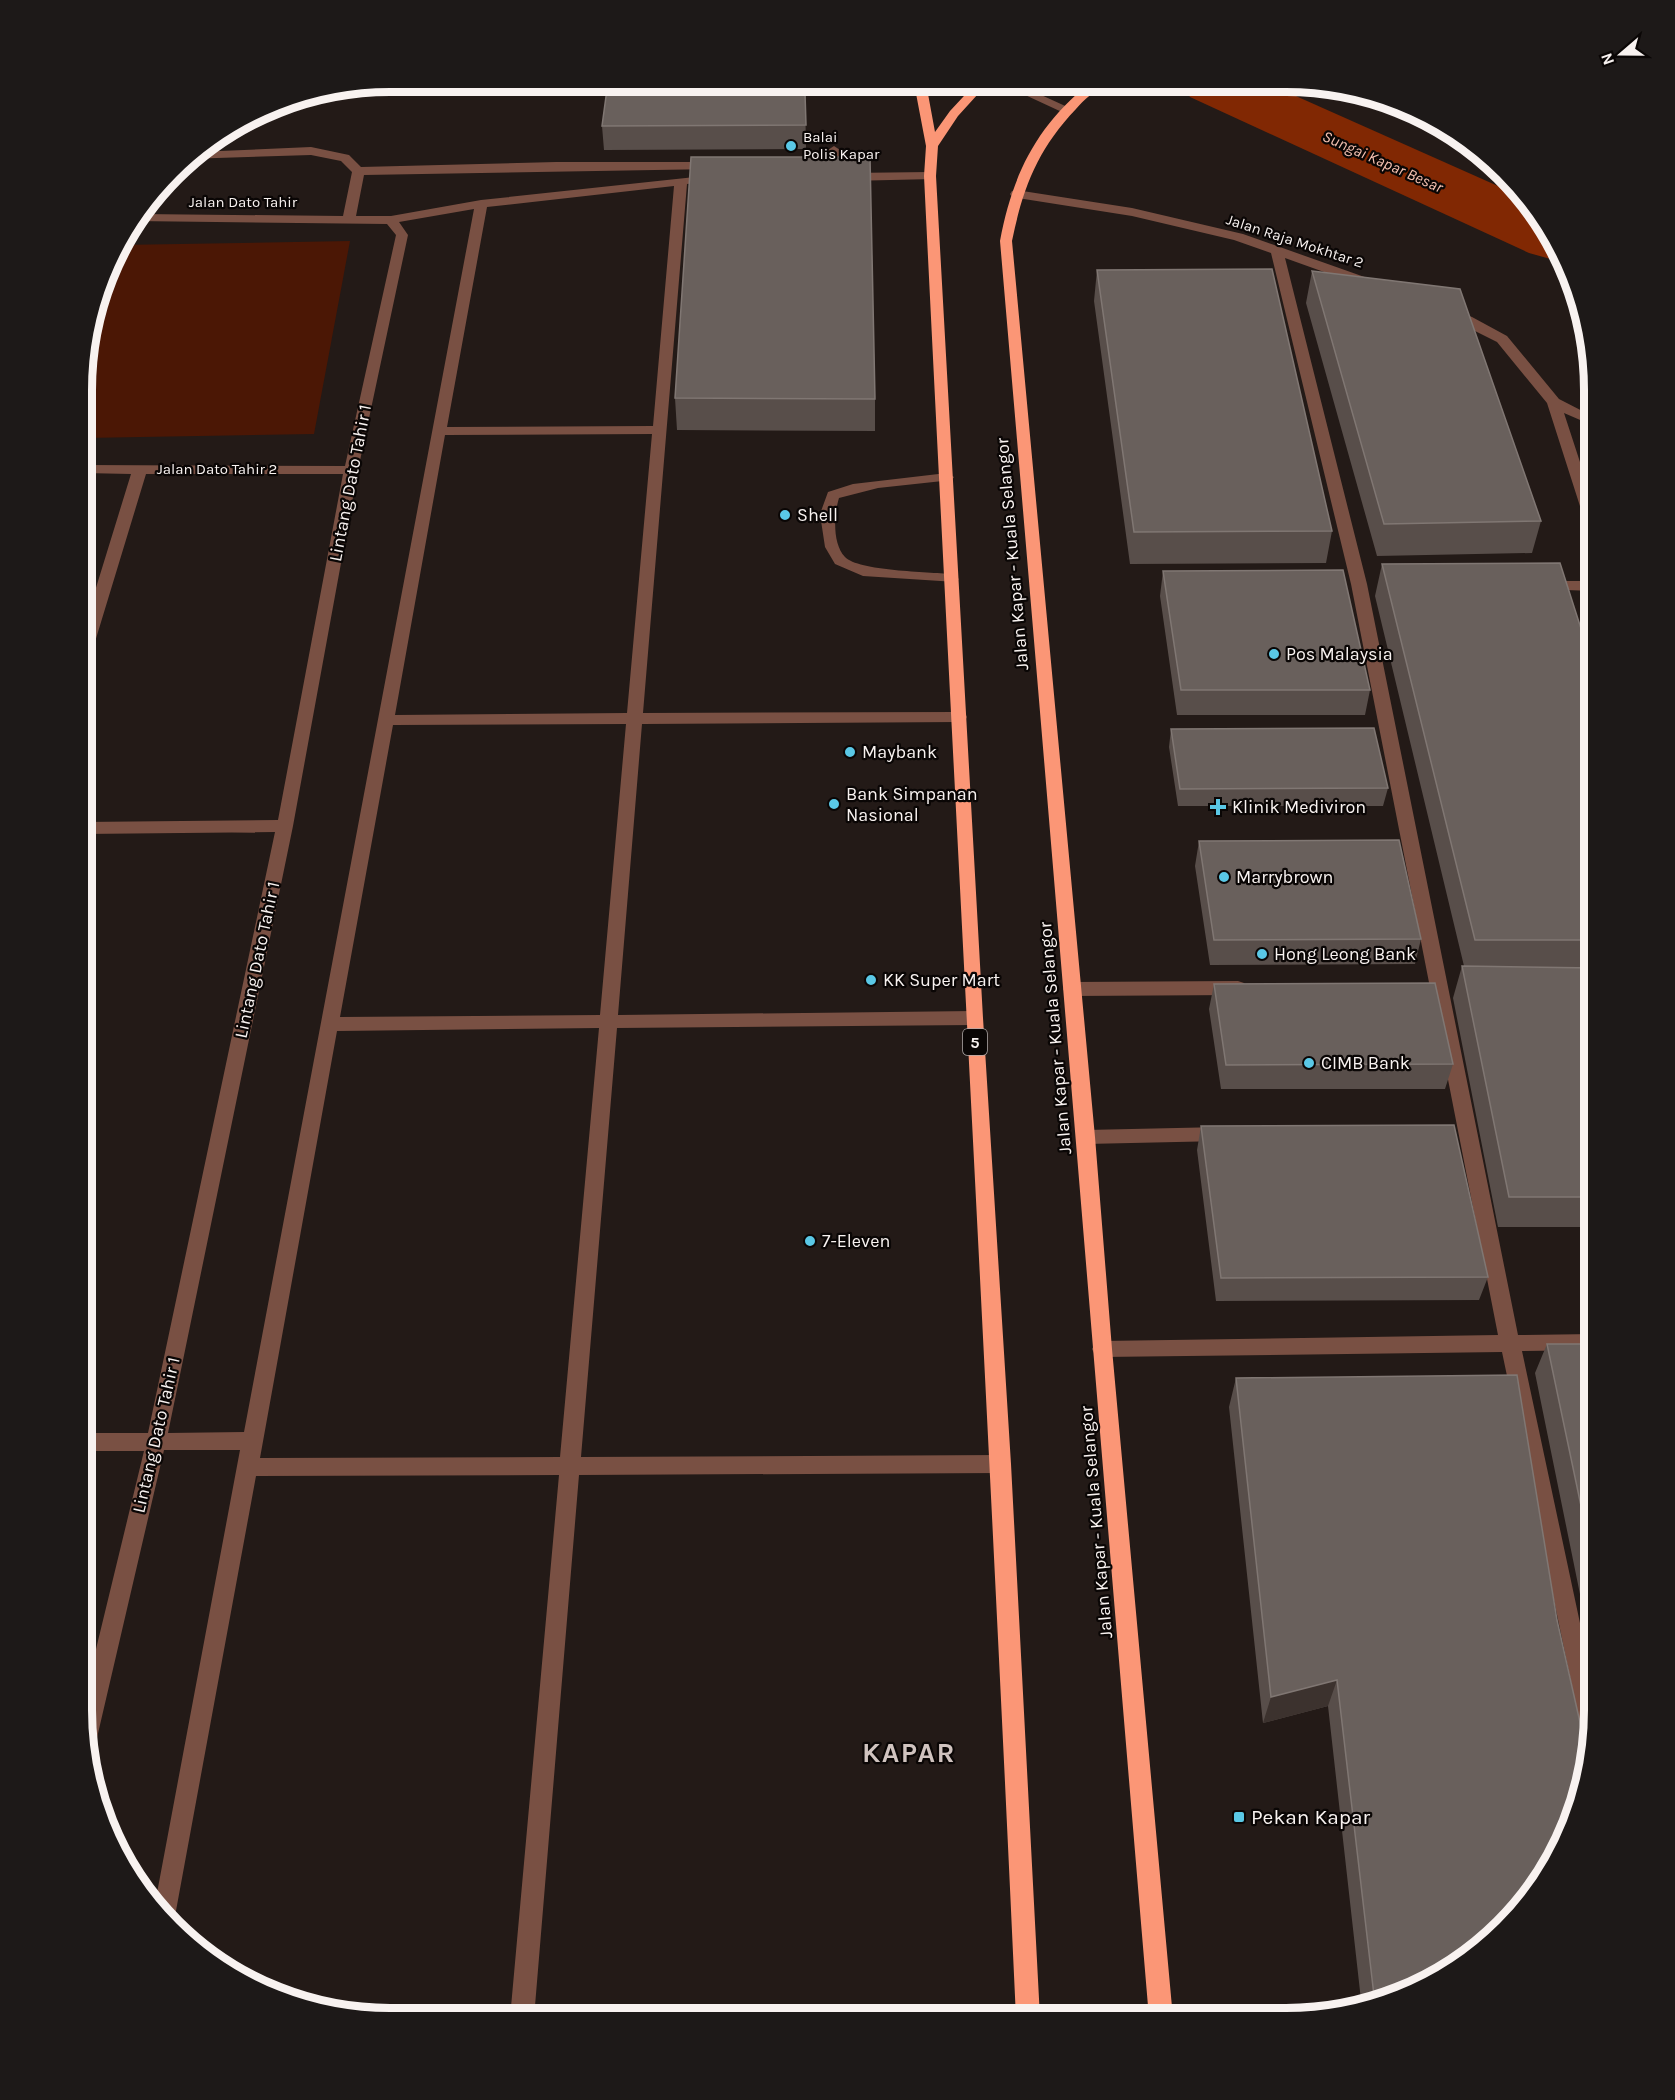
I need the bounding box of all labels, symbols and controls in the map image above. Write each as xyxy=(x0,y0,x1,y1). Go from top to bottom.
north arrow xyxy=(1591,24,1651,84)
text: N xyxy=(1596,50,1618,68)
water label: Sungai Kapar Besar xyxy=(1320,126,1446,197)
place label: Balai Polis Kapar xyxy=(803,128,880,163)
marker: Balai Polis Kapar xyxy=(784,139,798,153)
street label: Jalan Dato Tahir xyxy=(189,193,298,211)
street label: Jalan Raja Mokhtar 2 xyxy=(1224,210,1366,272)
street label: Lintang Dato Tahir 1 xyxy=(324,403,376,563)
street label: Jalan Kapar - Kuala Selangor xyxy=(991,436,1033,671)
street label: Jalan Dato Tahir 2 xyxy=(157,460,277,478)
place label: Shell xyxy=(797,504,838,526)
marker: Shell xyxy=(778,508,792,522)
place label: Pos Malaysia xyxy=(1286,643,1393,665)
marker: Pos Malaysia xyxy=(1267,647,1281,661)
place label: Maybank xyxy=(862,741,937,763)
marker: Maybank xyxy=(843,745,857,759)
place label: Bank Simpanan Nasional xyxy=(846,783,978,826)
place label: Klinik Mediviron xyxy=(1232,796,1366,818)
marker: Bank Simpanan Nasional xyxy=(827,797,841,811)
marker: Klinik Mediviron xyxy=(1209,798,1227,816)
place label: Marrybrown xyxy=(1236,866,1333,888)
marker: Marrybrown xyxy=(1217,870,1231,884)
street label: Lintang Dato Tahir 1 xyxy=(230,880,284,1040)
street label: Jalan Kapar - Kuala Selangor xyxy=(1034,920,1076,1155)
place label: Hong Leong Bank xyxy=(1274,943,1416,965)
marker: Hong Leong Bank xyxy=(1255,947,1269,961)
place label: KK Super Mart xyxy=(883,969,1000,991)
marker: KK Super Mart xyxy=(864,973,878,987)
road number: 5 xyxy=(963,1029,987,1055)
place label: CIMB Bank xyxy=(1321,1052,1410,1074)
marker: CIMB Bank xyxy=(1302,1056,1316,1070)
place label: 7-Eleven xyxy=(822,1230,890,1252)
marker: 7-Eleven xyxy=(803,1234,817,1248)
street label: Lintang Dato Tahir 1 xyxy=(127,1355,185,1515)
street label: Jalan Kapar - Kuala Selangor xyxy=(1075,1404,1117,1639)
district label: KAPAR xyxy=(862,1736,956,1769)
place label: Pekan Kapar xyxy=(1251,1805,1371,1829)
marker: Pekan Kapar xyxy=(1232,1810,1246,1824)

